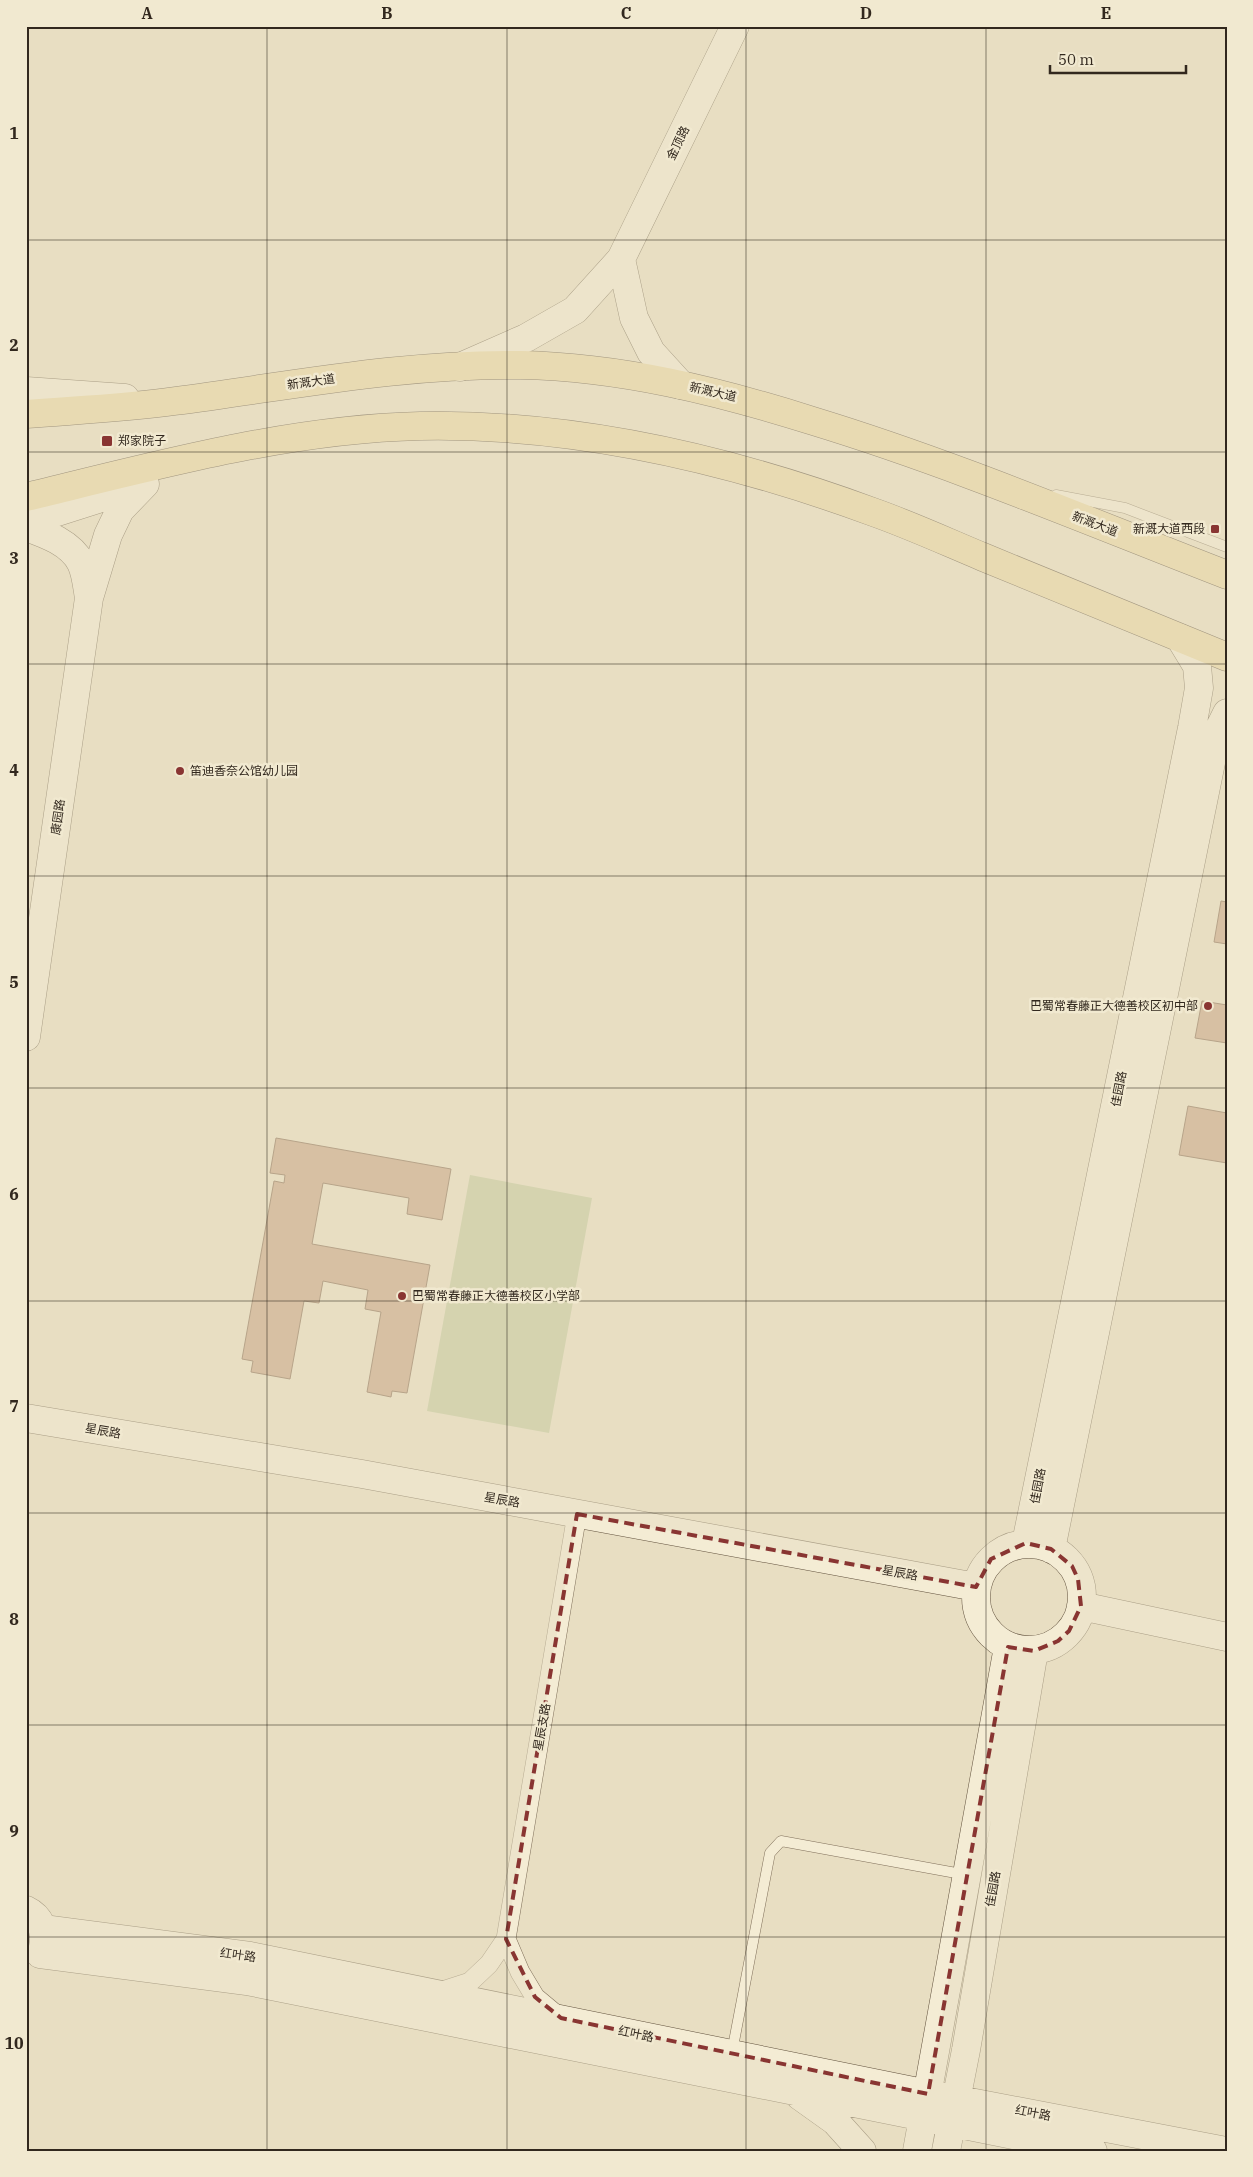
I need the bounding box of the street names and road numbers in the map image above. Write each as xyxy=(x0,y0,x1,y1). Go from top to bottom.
street label: 金顶路 xyxy=(663,123,692,162)
street label: 新溉大道 xyxy=(286,371,336,392)
street label: 新溉大道 xyxy=(688,379,738,404)
street label: 新溉大道 xyxy=(1070,508,1120,539)
street label: 康园路 xyxy=(48,798,67,836)
street label: 佳园路 xyxy=(1108,1070,1129,1108)
street label: 星辰路 xyxy=(84,1420,122,1441)
street label: 佳园路 xyxy=(1027,1467,1048,1505)
street label: 星辰路 xyxy=(483,1489,521,1510)
street label: 星辰路 xyxy=(881,1562,919,1583)
street label: 星辰支路 xyxy=(530,1702,553,1752)
street label: 佳园路 xyxy=(982,1870,1003,1908)
street label: 红叶路 xyxy=(219,1945,257,1964)
street label: 红叶路 xyxy=(617,2022,655,2045)
street label: 红叶路 xyxy=(1014,2102,1052,2123)

